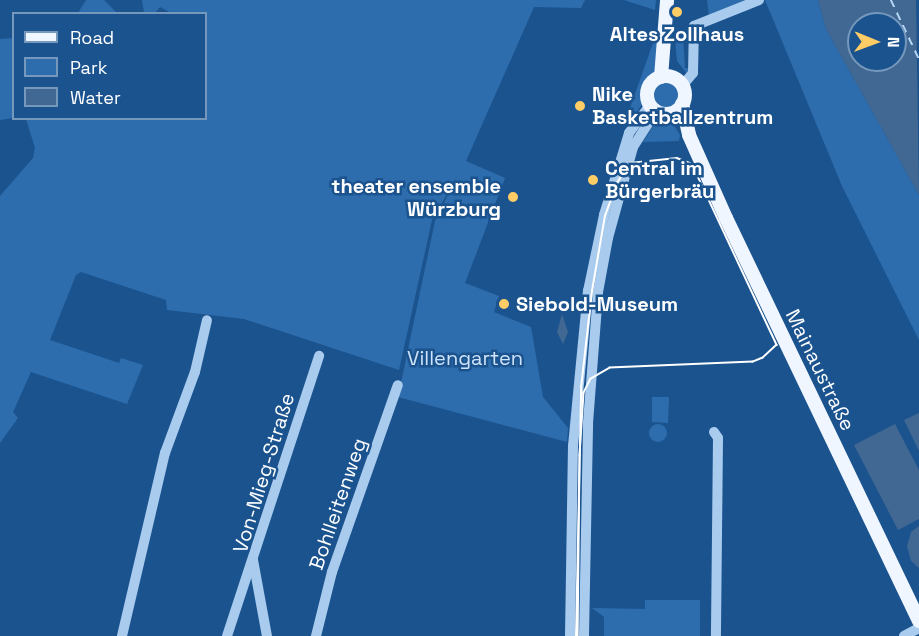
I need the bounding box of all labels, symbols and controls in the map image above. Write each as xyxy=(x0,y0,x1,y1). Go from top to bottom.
marker: Altes Zollhaus xyxy=(670,5,684,19)
legend xyxy=(12,12,207,120)
north arrow xyxy=(847,12,907,72)
place label: Altes Zollhaus xyxy=(610,22,744,46)
text: Road xyxy=(70,26,114,49)
text: N xyxy=(883,37,904,48)
text: Park xyxy=(70,56,107,79)
place label: Nike Basketballzentrum xyxy=(592,83,773,130)
text: Water xyxy=(70,86,121,109)
marker: Nike Basketballzentrum xyxy=(573,99,587,113)
place label: Central im Bürgerbräu xyxy=(605,156,714,203)
marker: Central im Bürgerbräu xyxy=(586,173,600,187)
place label: theater ensemble Würzburg xyxy=(331,174,501,221)
marker: theater ensemble Würzburg xyxy=(506,190,520,204)
place label: Siebold-Museum xyxy=(516,292,678,316)
marker: Siebold-Museum xyxy=(497,297,511,311)
street label: Mainaustraße xyxy=(780,305,860,435)
park label: Villengarten xyxy=(407,346,523,370)
street label: Von-Mieg-Straße xyxy=(228,390,300,556)
street label: Bohlleitenweg xyxy=(304,435,372,573)

